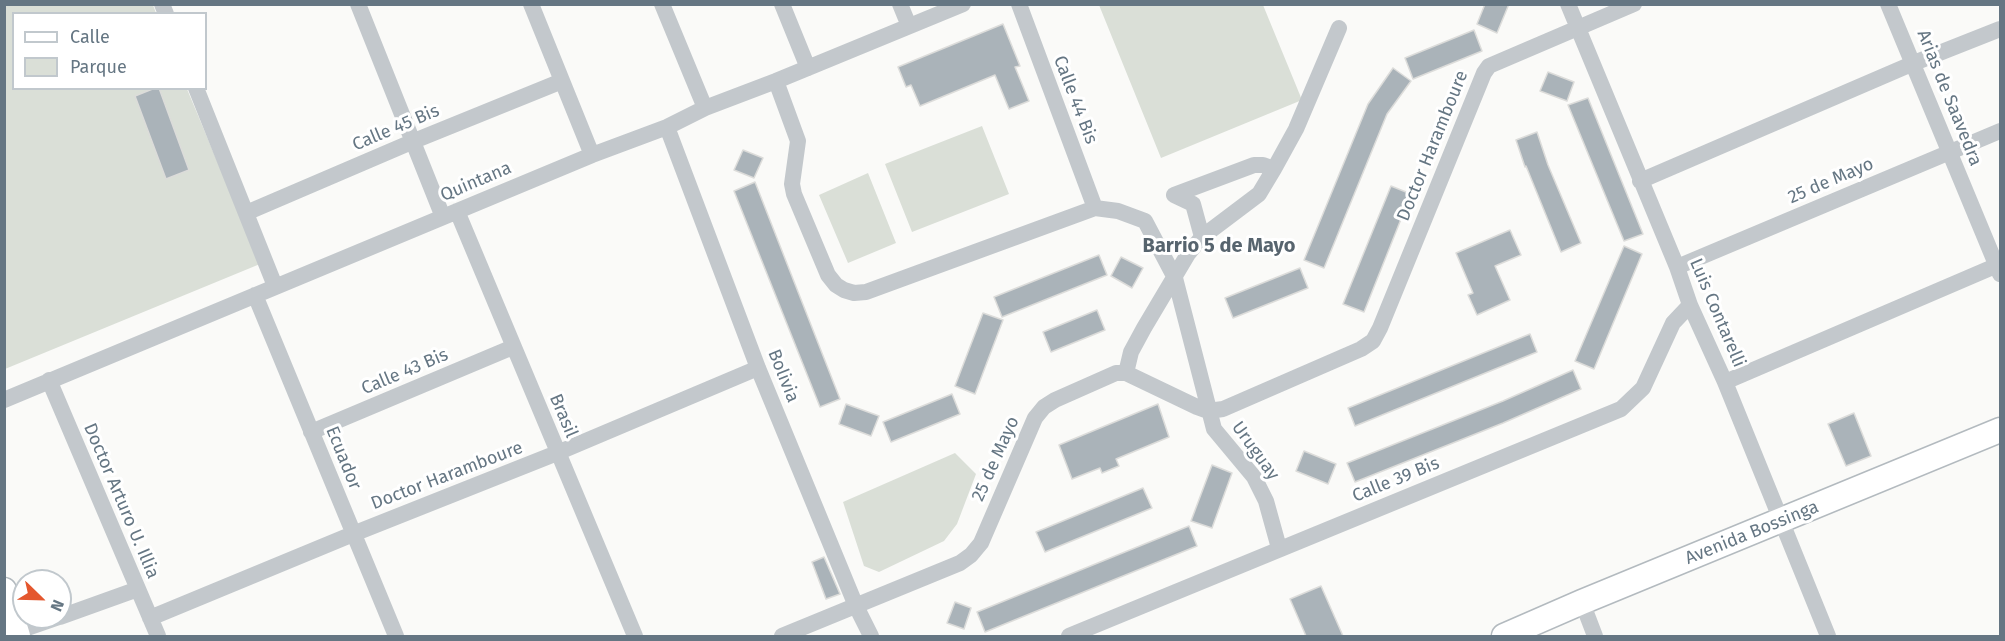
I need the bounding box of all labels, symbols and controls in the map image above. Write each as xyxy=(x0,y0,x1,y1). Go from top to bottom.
legend xyxy=(12,12,207,90)
text: Calle xyxy=(70,26,110,48)
street label: Arias de Saavedra xyxy=(1912,27,1986,169)
street label: Calle 44 Bis xyxy=(1048,53,1102,147)
text: Parque xyxy=(70,56,127,78)
street label: Doctor Haramboure xyxy=(1393,67,1473,225)
street label: Calle 45 Bis xyxy=(349,100,443,156)
street label: 25 de Mayo xyxy=(1785,153,1877,209)
street label: Quintana xyxy=(437,157,515,207)
district label: Barrio 5 de Mayo xyxy=(1143,234,1295,258)
street label: Luis Contarelli xyxy=(1684,255,1750,371)
street label: Calle 43 Bis xyxy=(358,344,452,400)
street label: Bolivia xyxy=(763,346,803,406)
street label: Brasil xyxy=(544,391,582,441)
street label: 25 de Mayo xyxy=(968,413,1024,505)
street label: Uruguay xyxy=(1226,417,1284,485)
street label: Doctor Arturo U. Illia xyxy=(79,420,163,582)
street label: Ecuador xyxy=(321,423,365,493)
street label: Doctor Haramboure xyxy=(368,437,526,515)
street label: Calle 39 Bis xyxy=(1349,453,1443,507)
street label: Avenida Bossinga xyxy=(1682,496,1822,570)
north arrow xyxy=(12,569,72,629)
text: N xyxy=(46,597,68,614)

